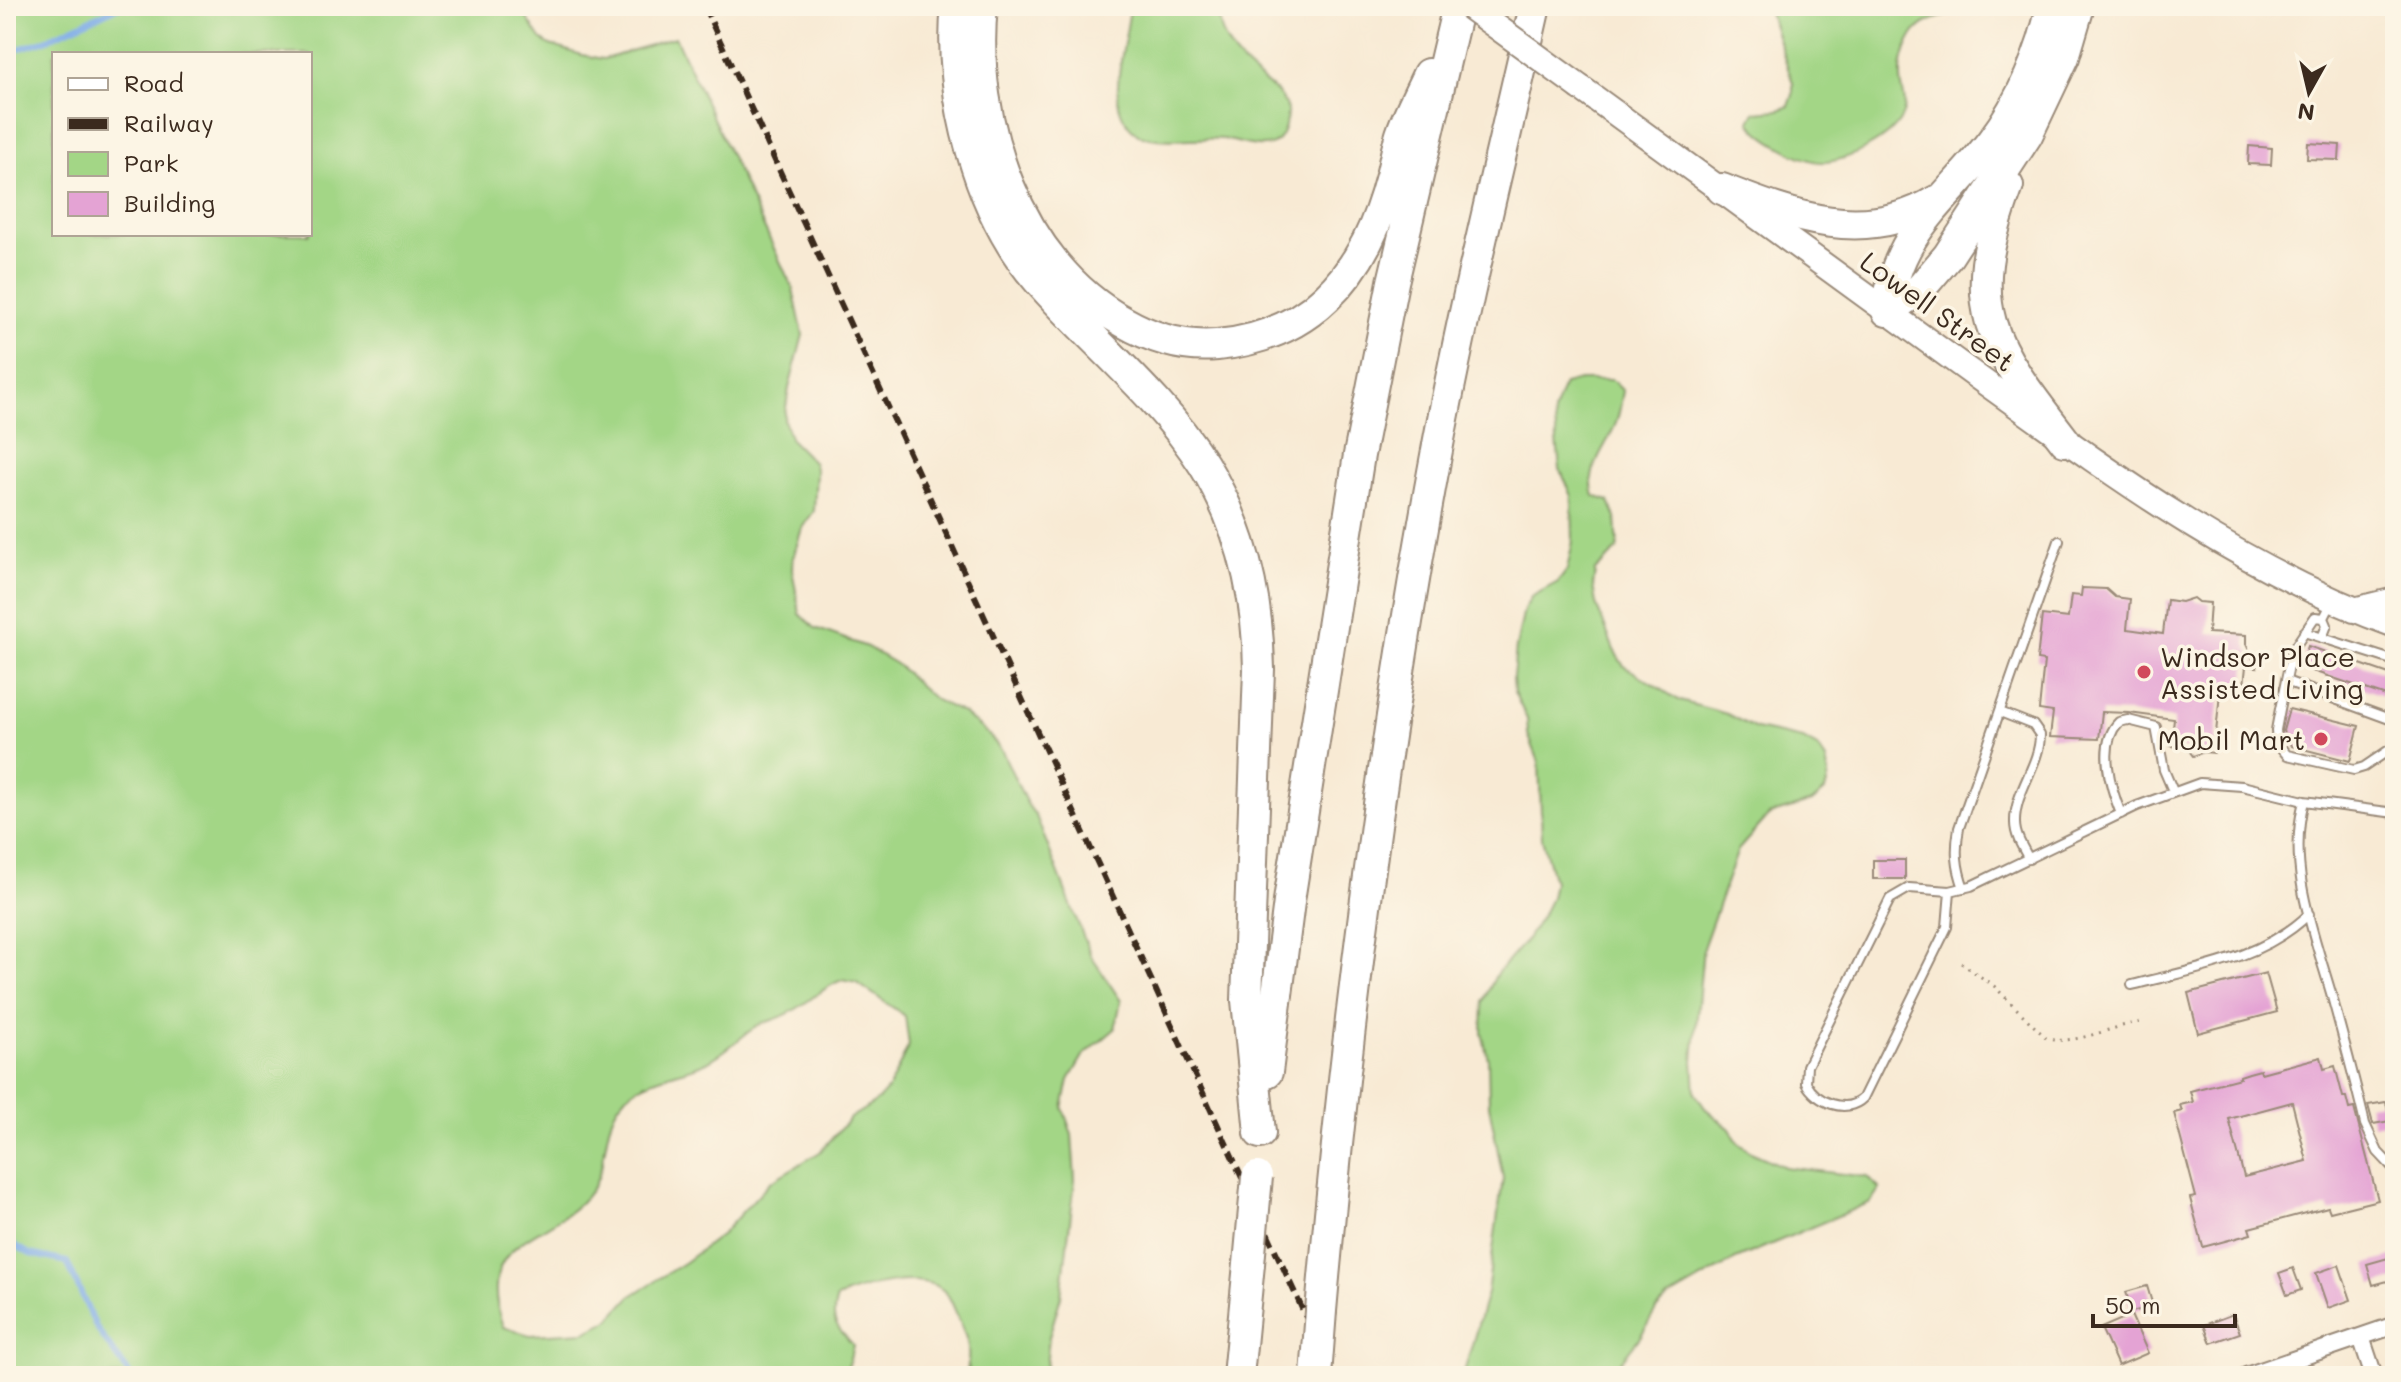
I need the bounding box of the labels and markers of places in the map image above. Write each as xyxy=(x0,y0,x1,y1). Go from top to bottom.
place label: Windsor Place Assisted Living xyxy=(2160,638,2364,706)
marker: Windsor Place Assisted Living xyxy=(2135,663,2153,681)
place label: Mobil Mart xyxy=(2158,721,2305,757)
marker: Mobil Mart xyxy=(2312,730,2330,748)

